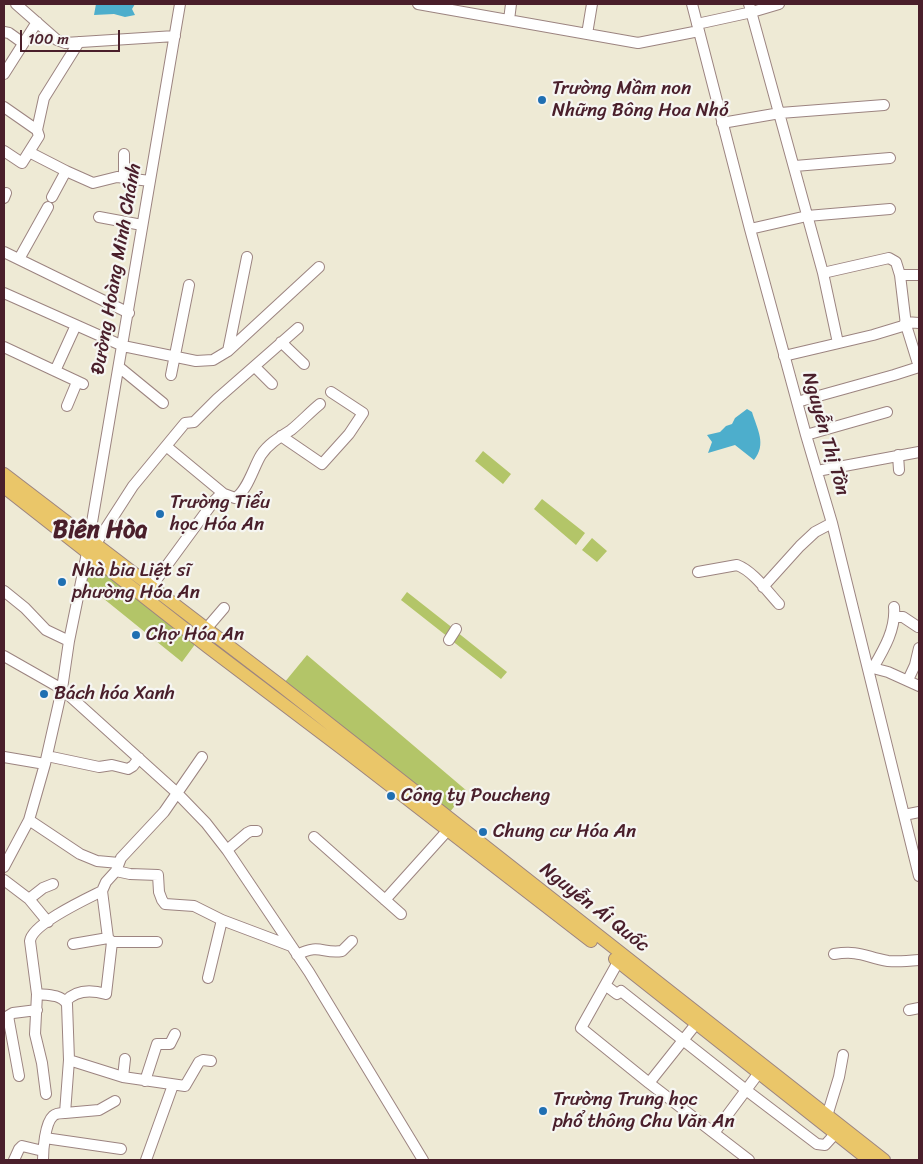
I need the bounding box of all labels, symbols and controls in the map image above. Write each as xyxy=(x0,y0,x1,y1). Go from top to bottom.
scale bar xyxy=(22,20,122,52)
text: 100 m xyxy=(28,26,69,52)
place label: Trường Mầm non Những Bông Hoa Nhỏ xyxy=(552,78,729,122)
marker: Trường Mầm non Những Bông Hoa Nhỏ xyxy=(536,94,548,106)
street label: Đường Hoàng Minh Chánh xyxy=(87,162,147,376)
street label: Nguyễn Thị Tồn xyxy=(797,370,853,498)
place label: Trường Tiểu học Hóa An xyxy=(170,492,270,536)
marker: Trường Tiểu học Hóa An xyxy=(154,508,166,520)
district label: Biên Hòa xyxy=(53,517,147,545)
place label: Nhà bia Liệt sĩ phường Hóa An xyxy=(72,560,200,604)
marker: Nhà bia Liệt sĩ phường Hóa An xyxy=(56,576,68,588)
place label: Chợ Hóa An xyxy=(146,624,244,646)
marker: Chợ Hóa An xyxy=(130,629,142,641)
place label: Bách hóa Xanh xyxy=(54,683,175,705)
marker: Bách hóa Xanh xyxy=(38,688,50,700)
place label: Công ty Poucheng xyxy=(401,785,550,807)
marker: Công ty Poucheng xyxy=(385,790,397,802)
place label: Chung cư Hóa An xyxy=(493,821,636,843)
marker: Chung cư Hóa An xyxy=(477,826,489,838)
street label: Nguyễn Ái Quốc xyxy=(535,858,653,958)
place label: Trường Trung học phổ thông Chu Văn An xyxy=(553,1089,735,1133)
marker: Trường Trung học phổ thông Chu Văn An xyxy=(537,1105,549,1117)

